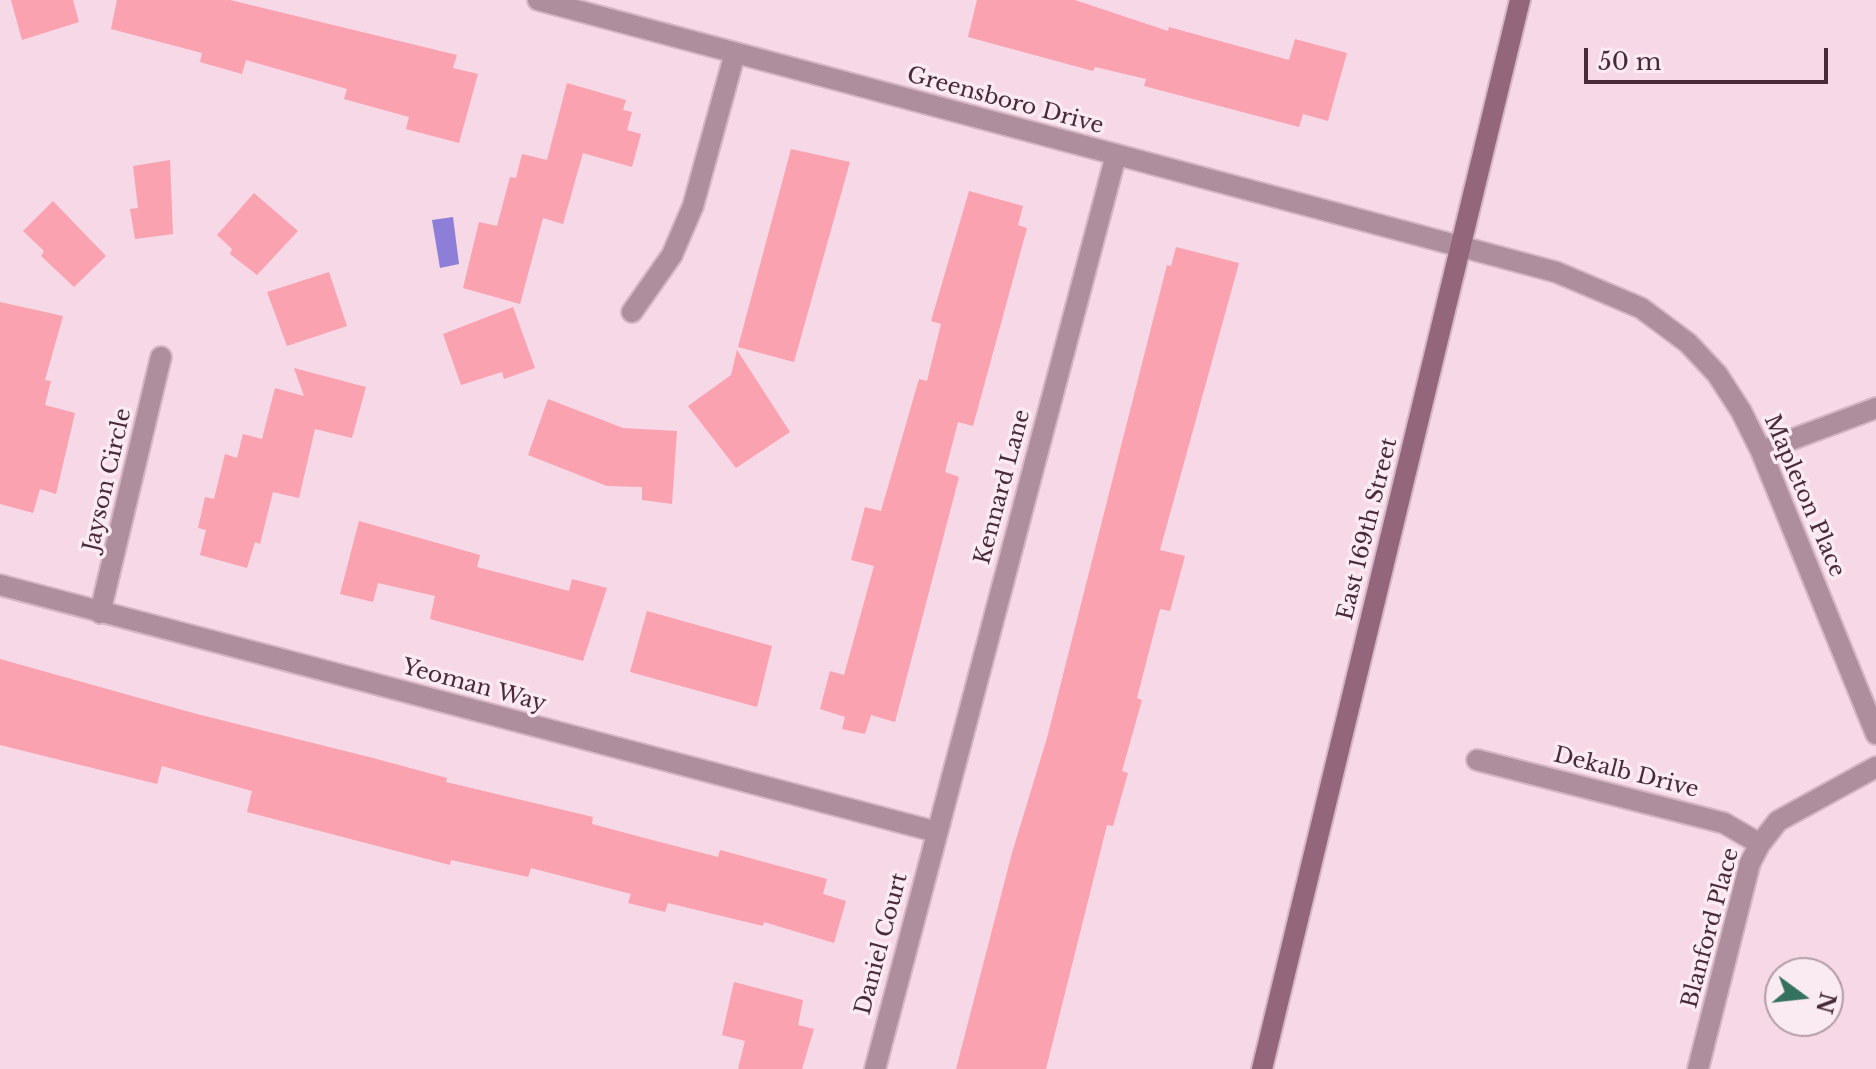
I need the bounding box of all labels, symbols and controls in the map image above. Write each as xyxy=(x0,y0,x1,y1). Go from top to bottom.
scale bar xyxy=(1588,32,1832,82)
text: 50 m xyxy=(1598,47,1661,76)
street label: Greensboro Drive xyxy=(904,62,1106,140)
street label: Jayson Circle xyxy=(79,406,137,554)
street label: Kennard Lane xyxy=(970,407,1036,567)
street label: Mapleton Place xyxy=(1758,411,1850,581)
street label: East 169th Street xyxy=(1333,435,1403,623)
street label: Yeoman Way xyxy=(399,654,549,718)
street label: Dekalb Drive xyxy=(1551,742,1701,804)
street label: Blanford Place xyxy=(1677,845,1745,1011)
street label: Daniel Court xyxy=(850,870,914,1018)
north arrow xyxy=(1764,957,1844,1037)
text: N xyxy=(1810,989,1841,1016)

